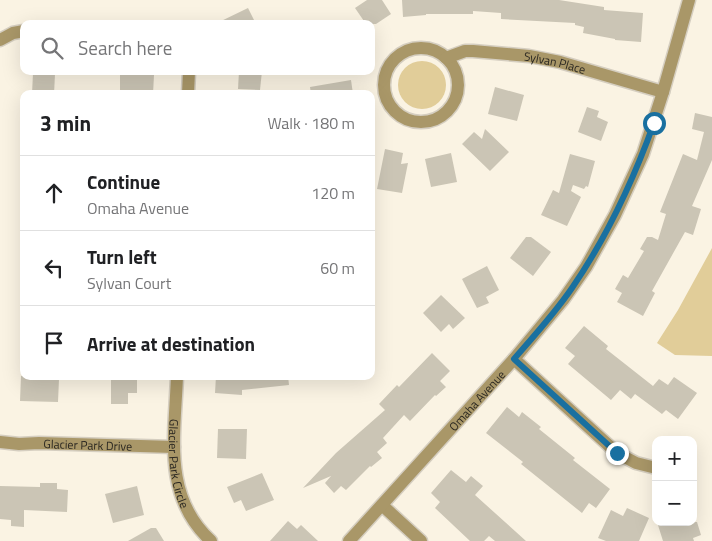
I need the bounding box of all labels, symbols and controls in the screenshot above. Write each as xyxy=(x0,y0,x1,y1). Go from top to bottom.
search box xyxy=(20,20,375,75)
text: Search here xyxy=(78,33,172,62)
icon: search xyxy=(38,34,66,62)
street label: Sylvan Place xyxy=(523,46,588,79)
text: 3 min xyxy=(40,107,91,139)
text: Walk · 180 m xyxy=(267,111,355,135)
route start xyxy=(643,112,666,135)
text: Continue xyxy=(87,167,160,196)
icon: ahead xyxy=(40,179,68,207)
text: 120 m xyxy=(311,181,355,205)
text: Omaha Avenue xyxy=(87,196,189,220)
text: Turn left xyxy=(87,242,157,271)
icon: left xyxy=(40,254,68,282)
text: 60 m xyxy=(320,256,355,280)
text: Sylvan Court xyxy=(87,271,171,295)
icon: arrive xyxy=(40,329,68,357)
text: Arrive at destination xyxy=(87,329,255,358)
street label: Omaha Avenue xyxy=(444,365,509,435)
street label: Glacier Park Circle xyxy=(164,419,195,511)
street label: Glacier Park Drive xyxy=(43,434,133,455)
map controls xyxy=(652,436,697,526)
button: + xyxy=(652,436,697,481)
route end xyxy=(606,442,629,465)
button: − xyxy=(652,481,697,526)

